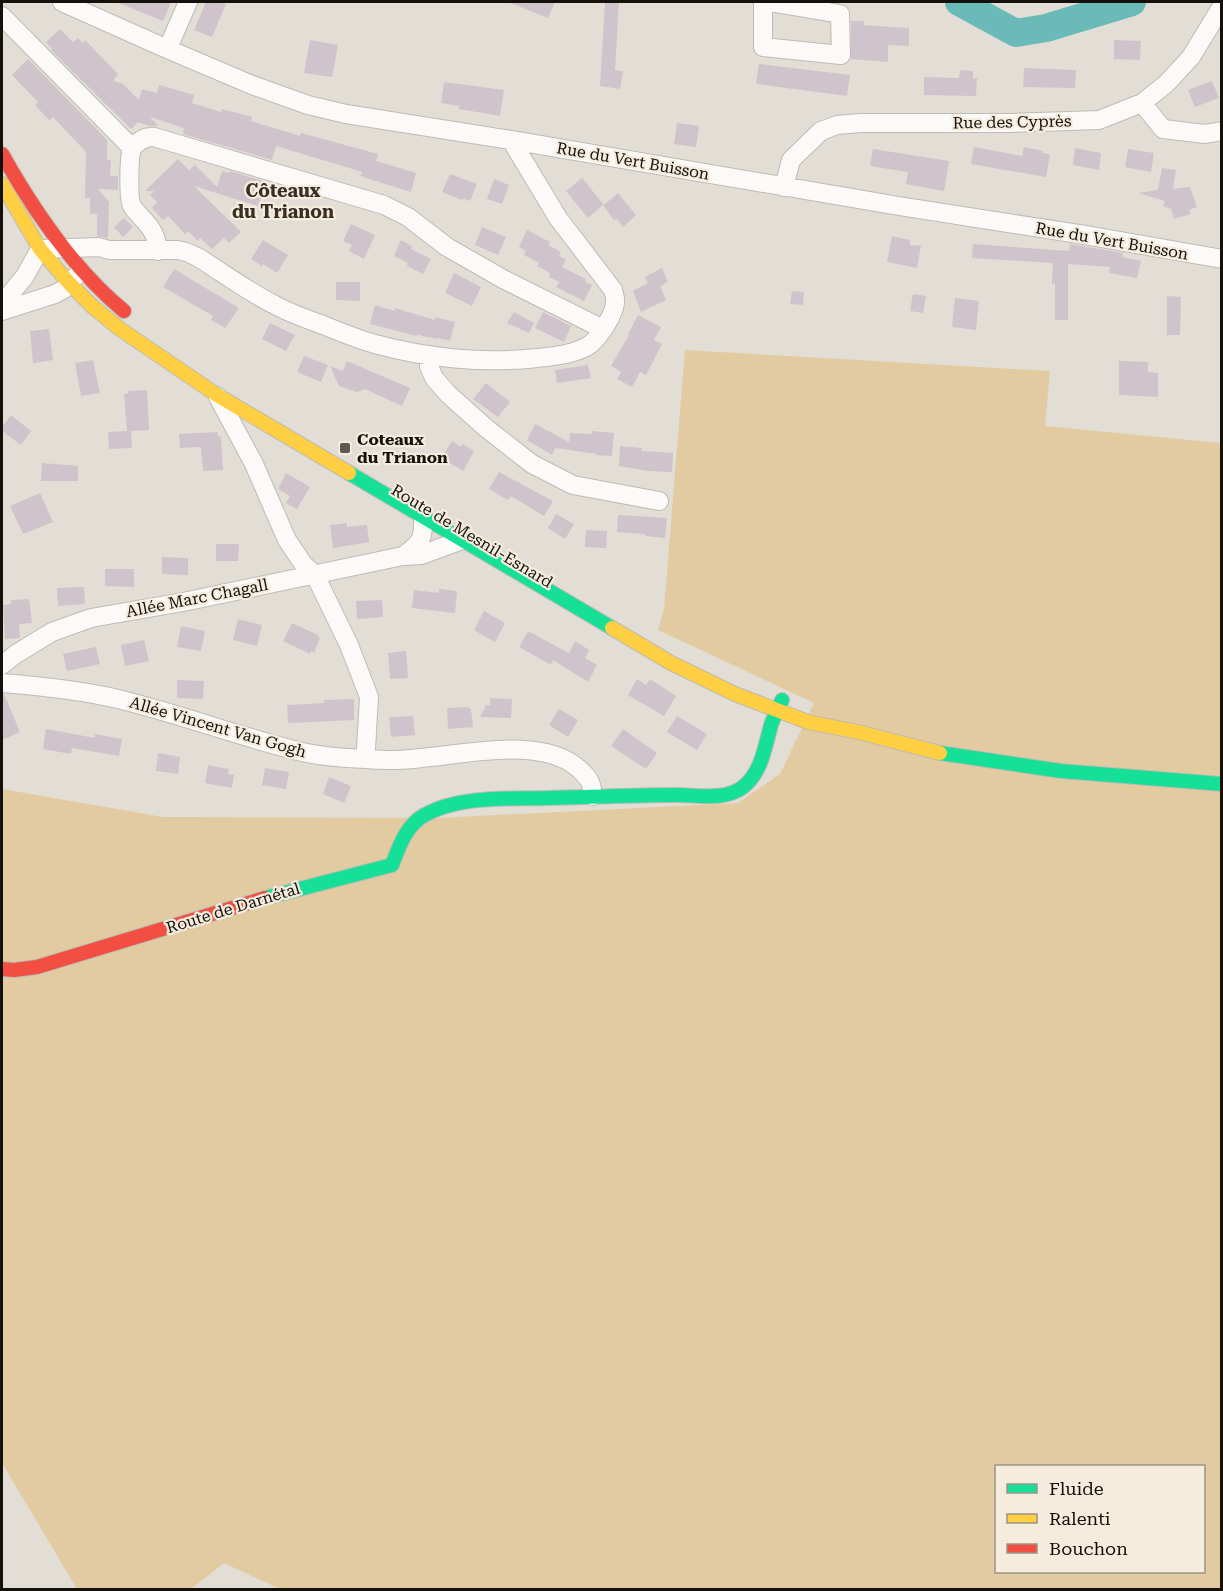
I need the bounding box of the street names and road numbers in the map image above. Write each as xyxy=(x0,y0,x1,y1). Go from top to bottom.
street label: Rue des Cyprès xyxy=(952,111,1072,133)
street label: Rue du Vert Buisson xyxy=(555,138,711,184)
street label: Rue du Vert Buisson xyxy=(1034,218,1190,264)
street label: Route de Mesnil-Esnard xyxy=(388,480,556,592)
street label: Allée Marc Chagall xyxy=(124,575,270,621)
street label: Allée Vincent Van Gogh xyxy=(128,693,308,761)
street label: Route de Darnétal xyxy=(164,879,302,937)

